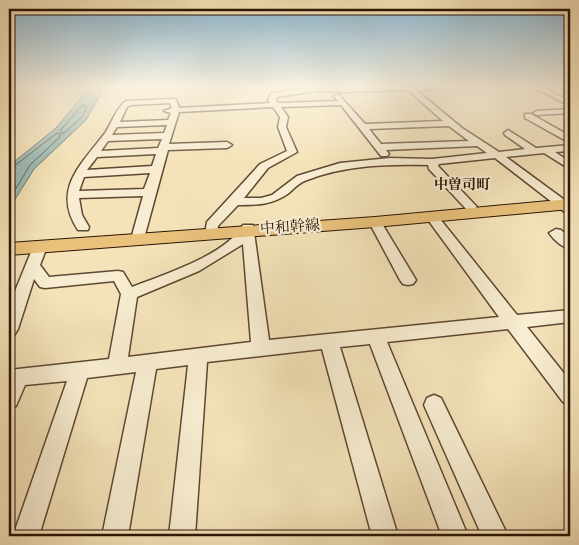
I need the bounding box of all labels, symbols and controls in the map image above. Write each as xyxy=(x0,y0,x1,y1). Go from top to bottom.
district label: 中曽司町 xyxy=(434,176,491,195)
street label: 中和幹線 xyxy=(259,215,321,241)

